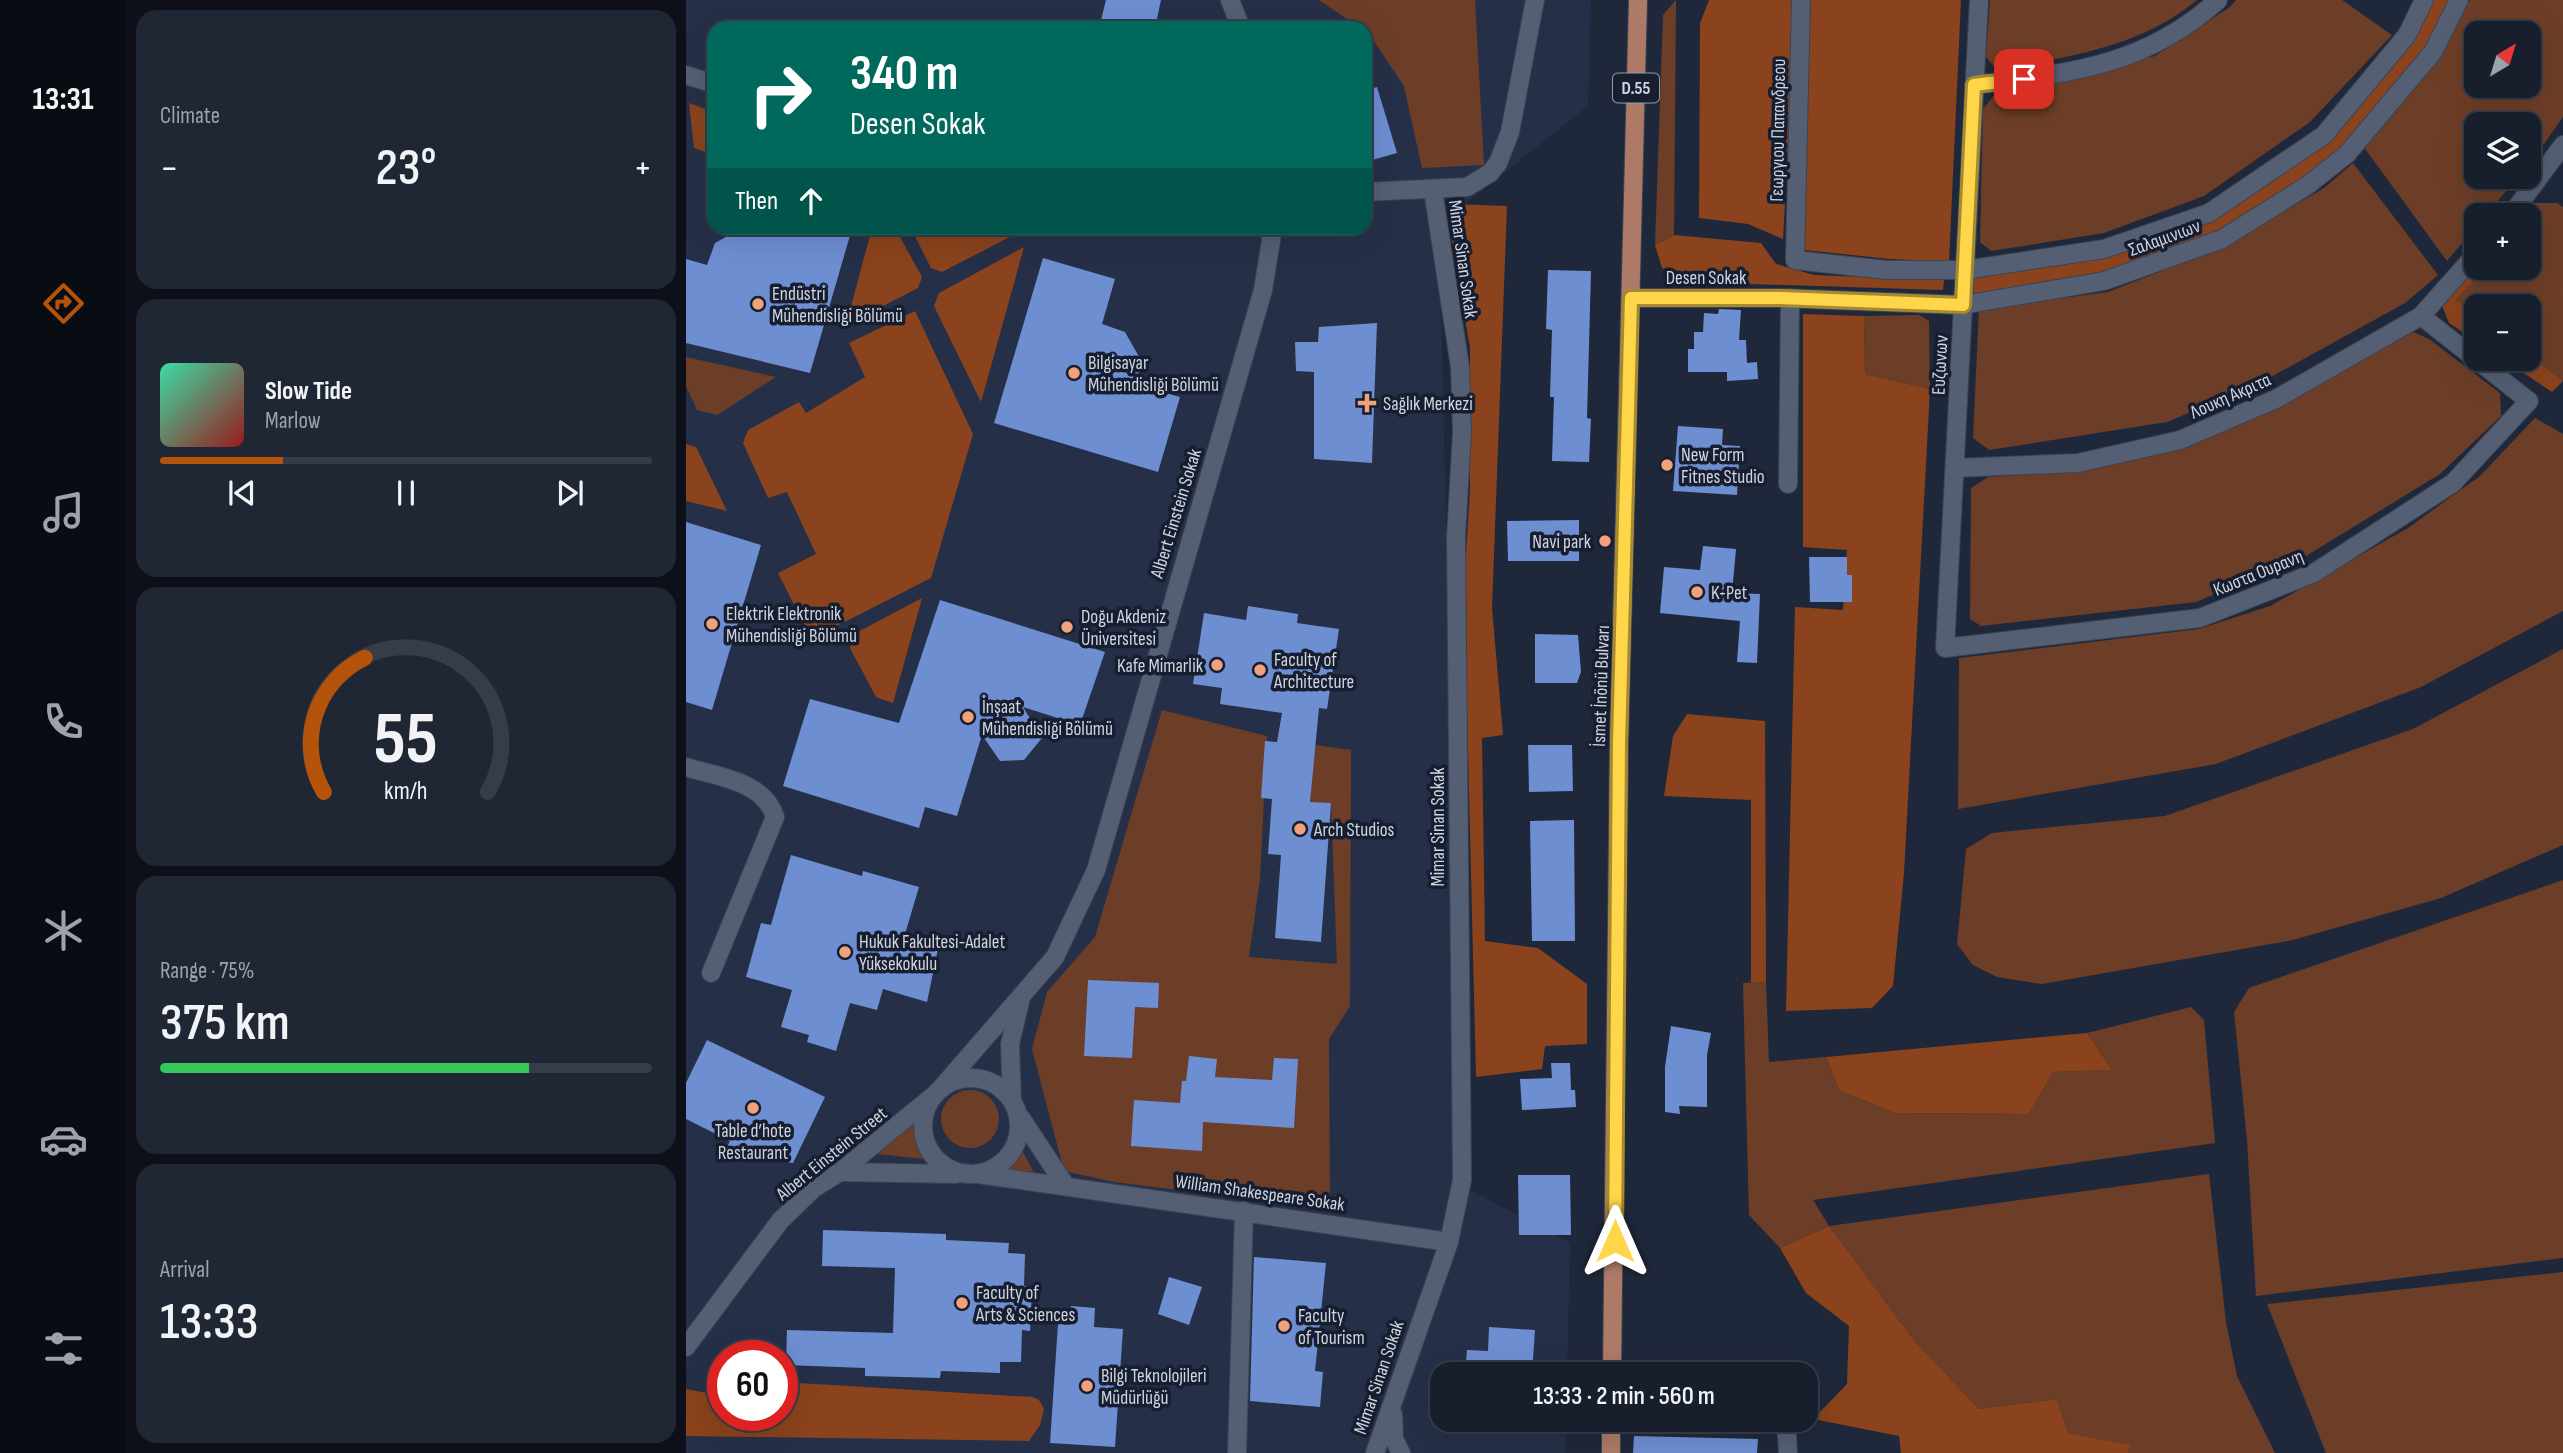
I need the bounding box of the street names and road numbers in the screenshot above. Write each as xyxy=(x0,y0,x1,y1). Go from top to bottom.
street label: Γεωργιου Παπανδρεου xyxy=(1766,58,1791,202)
road number: D.55 xyxy=(1613,74,1659,102)
street label: Mimar Sinan Sokak xyxy=(1443,199,1482,320)
street label: Σαλαμινιων xyxy=(2125,215,2204,262)
street label: Desen Sokak xyxy=(1666,267,1747,290)
street label: Ευζωνων xyxy=(1927,334,1954,396)
street label: Λουκη Ακριτα xyxy=(2186,368,2275,425)
street label: Albert Einstein Sokak xyxy=(1146,445,1207,582)
street label: Κωστα Ουρανη xyxy=(2210,545,2307,602)
street label: İsmet İnönü Bulvarı xyxy=(1588,625,1615,747)
street label: Mimar Sinan Sokak xyxy=(1427,767,1450,886)
street label: Albert Einstein Street xyxy=(771,1102,892,1207)
street label: William Shakespeare Sokak xyxy=(1174,1170,1347,1217)
street label: Mimar Sinan Sokak xyxy=(1349,1317,1410,1437)

